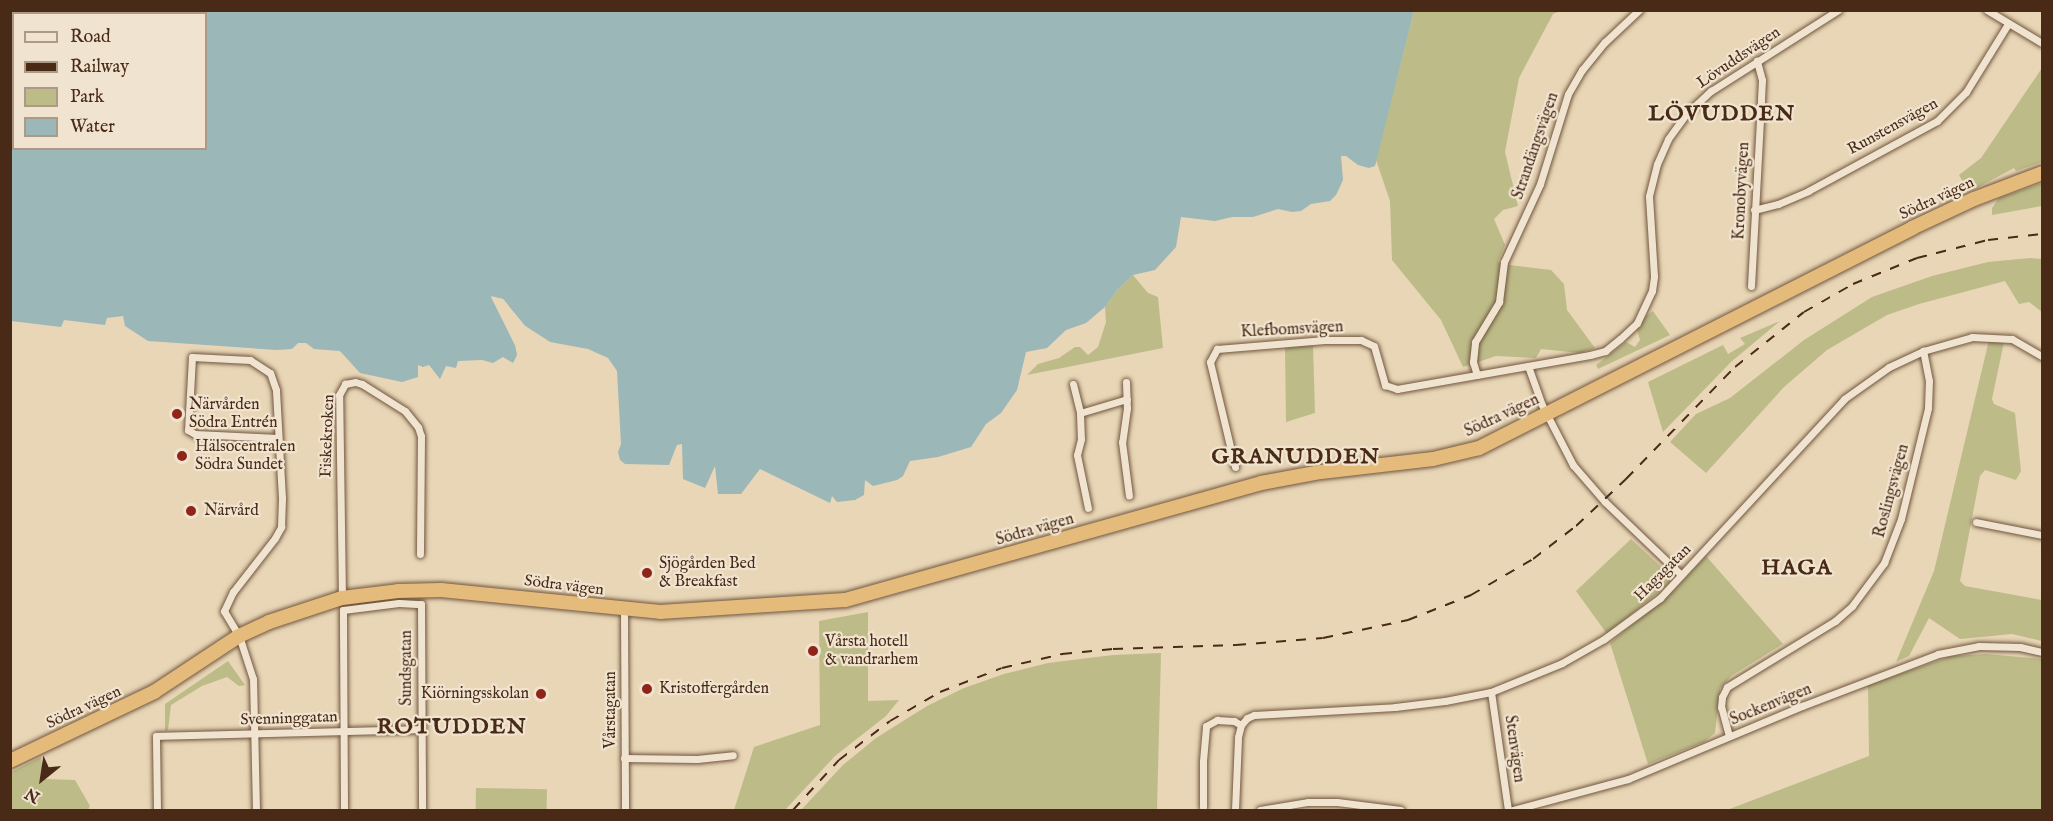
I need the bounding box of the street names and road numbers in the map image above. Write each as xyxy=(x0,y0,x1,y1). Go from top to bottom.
street label: Lövuddsvägen xyxy=(1694,23,1784,93)
street label: Strandängsvägen xyxy=(1509,90,1563,202)
street label: Runstensvägen xyxy=(1845,94,1941,160)
street label: Kronobyvägen xyxy=(1730,142,1754,240)
street label: Södra vägen xyxy=(1897,173,1977,225)
street label: Klefbomsvägen xyxy=(1240,318,1344,342)
street label: Södra vägen xyxy=(1462,390,1542,442)
street label: Fiskekroken xyxy=(317,394,339,478)
street label: Roslingsvägen xyxy=(1870,442,1914,540)
street label: Södra vägen xyxy=(994,510,1076,550)
street label: Hagagatan xyxy=(1630,540,1696,606)
street label: Södra vägen xyxy=(523,572,605,600)
street label: Sundsgatan xyxy=(397,630,417,706)
street label: Vårstagatan xyxy=(601,671,621,749)
street label: Sockenvägen xyxy=(1727,680,1815,730)
street label: Södra vägen xyxy=(44,682,124,734)
street label: Svenninggatan xyxy=(240,708,338,730)
street label: Stenvägen xyxy=(1500,714,1528,784)

